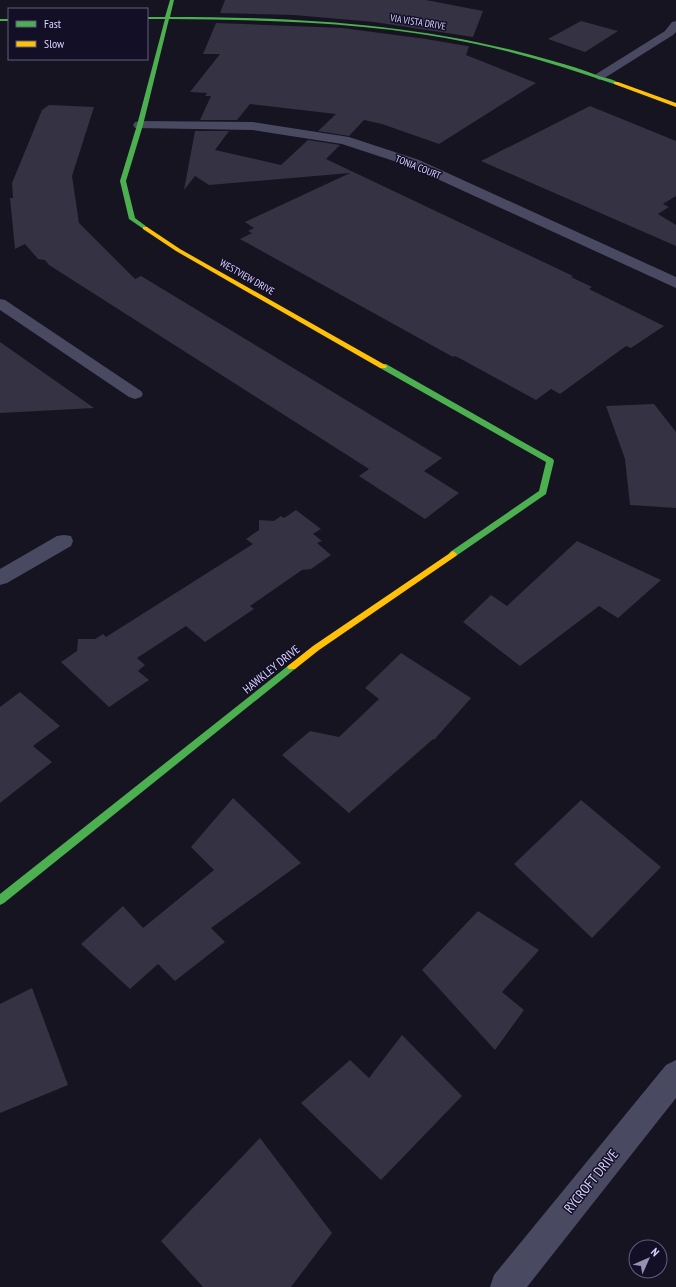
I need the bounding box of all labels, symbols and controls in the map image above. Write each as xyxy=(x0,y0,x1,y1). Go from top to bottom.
legend xyxy=(8,8,148,60)
street label: VIA VISTA DRIVE xyxy=(388,11,447,33)
text: Fast xyxy=(44,16,62,31)
text: Slow xyxy=(44,36,65,51)
street label: TONIA COURT xyxy=(393,152,443,182)
street label: WESTVIEW DRIVE xyxy=(217,256,277,298)
street label: HAWKLEY DRIVE xyxy=(239,641,303,697)
street label: RYCROFT DRIVE xyxy=(560,1145,622,1217)
north arrow xyxy=(628,1239,668,1279)
text: N xyxy=(648,1245,662,1259)

